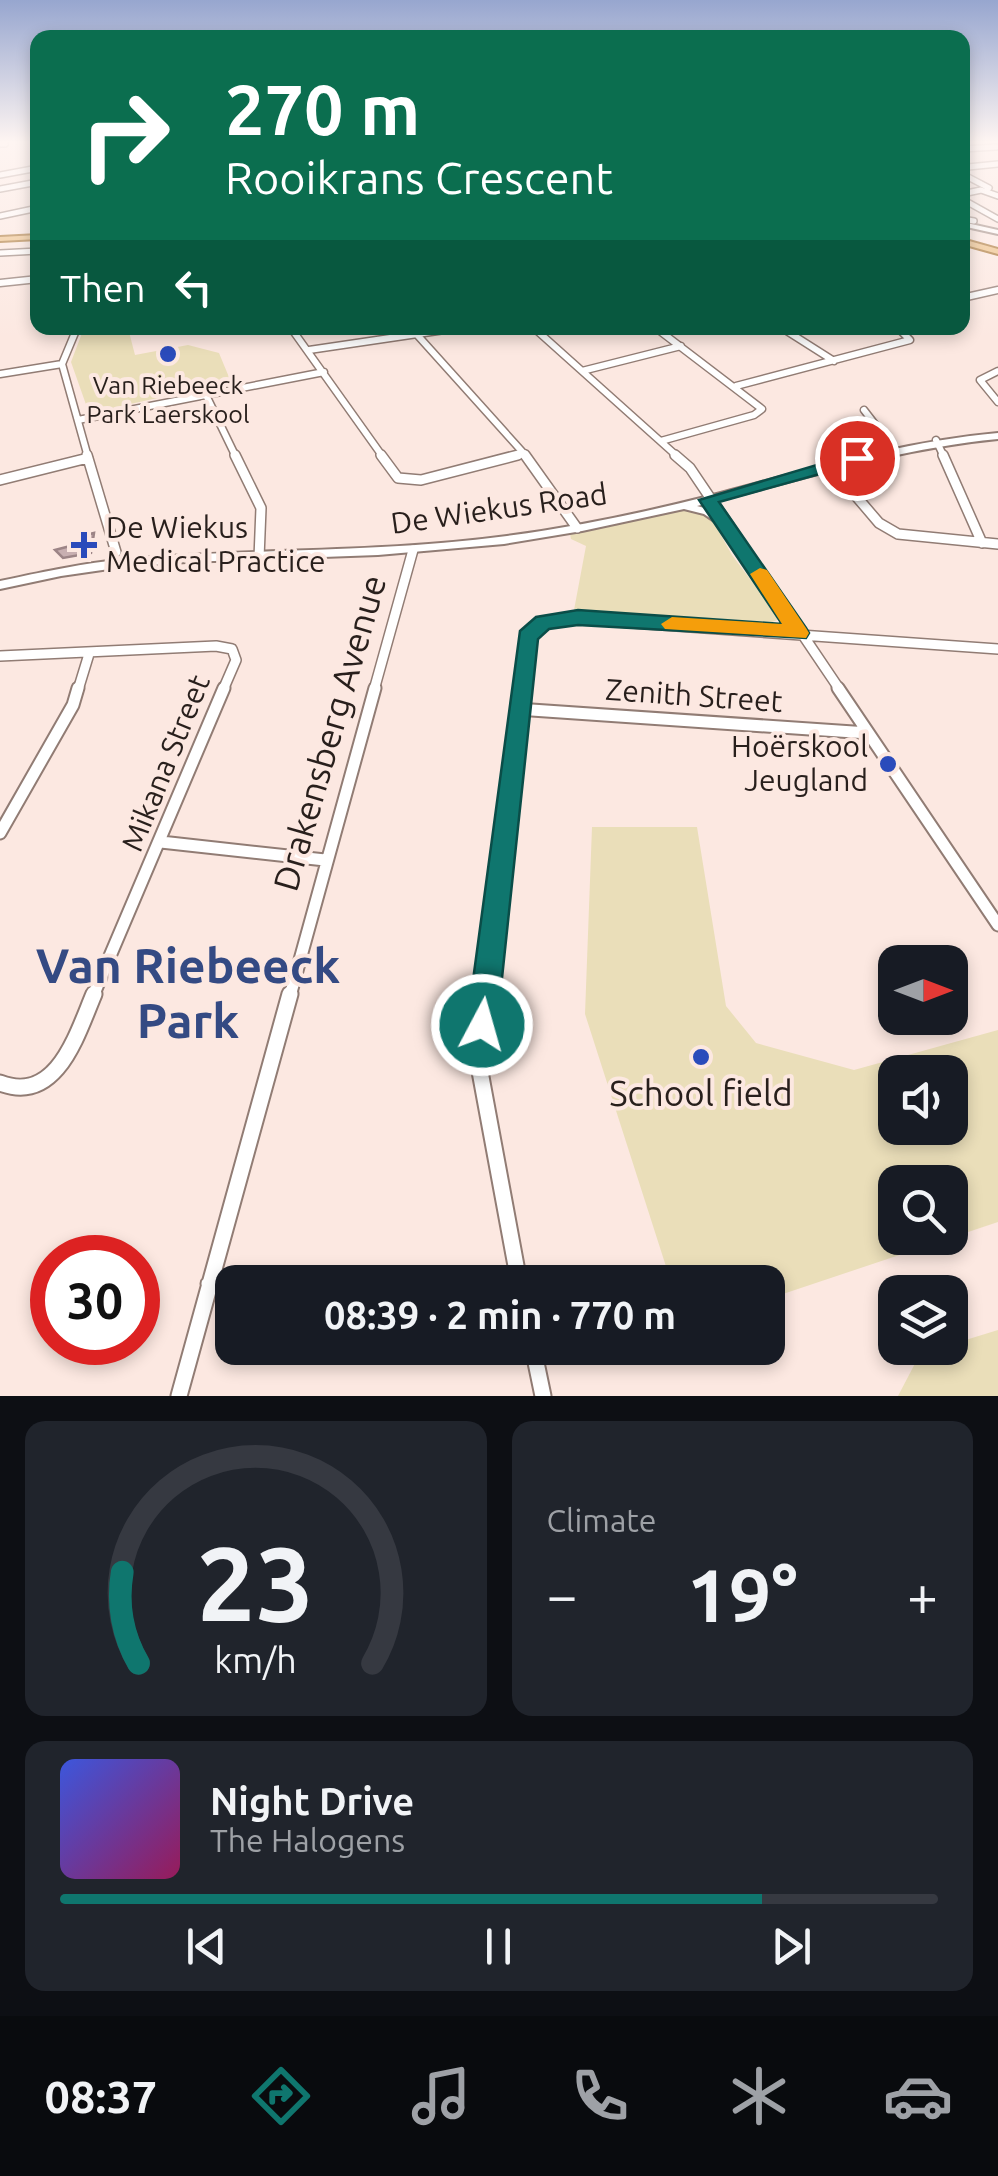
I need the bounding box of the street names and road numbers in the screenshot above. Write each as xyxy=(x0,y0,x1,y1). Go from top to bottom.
street label: De Wiekus Road xyxy=(389,476,609,540)
street label: Drakensberg Avenue xyxy=(265,570,393,895)
street label: Mikana Street xyxy=(114,669,216,856)
street label: Zenith Street xyxy=(604,672,784,718)

